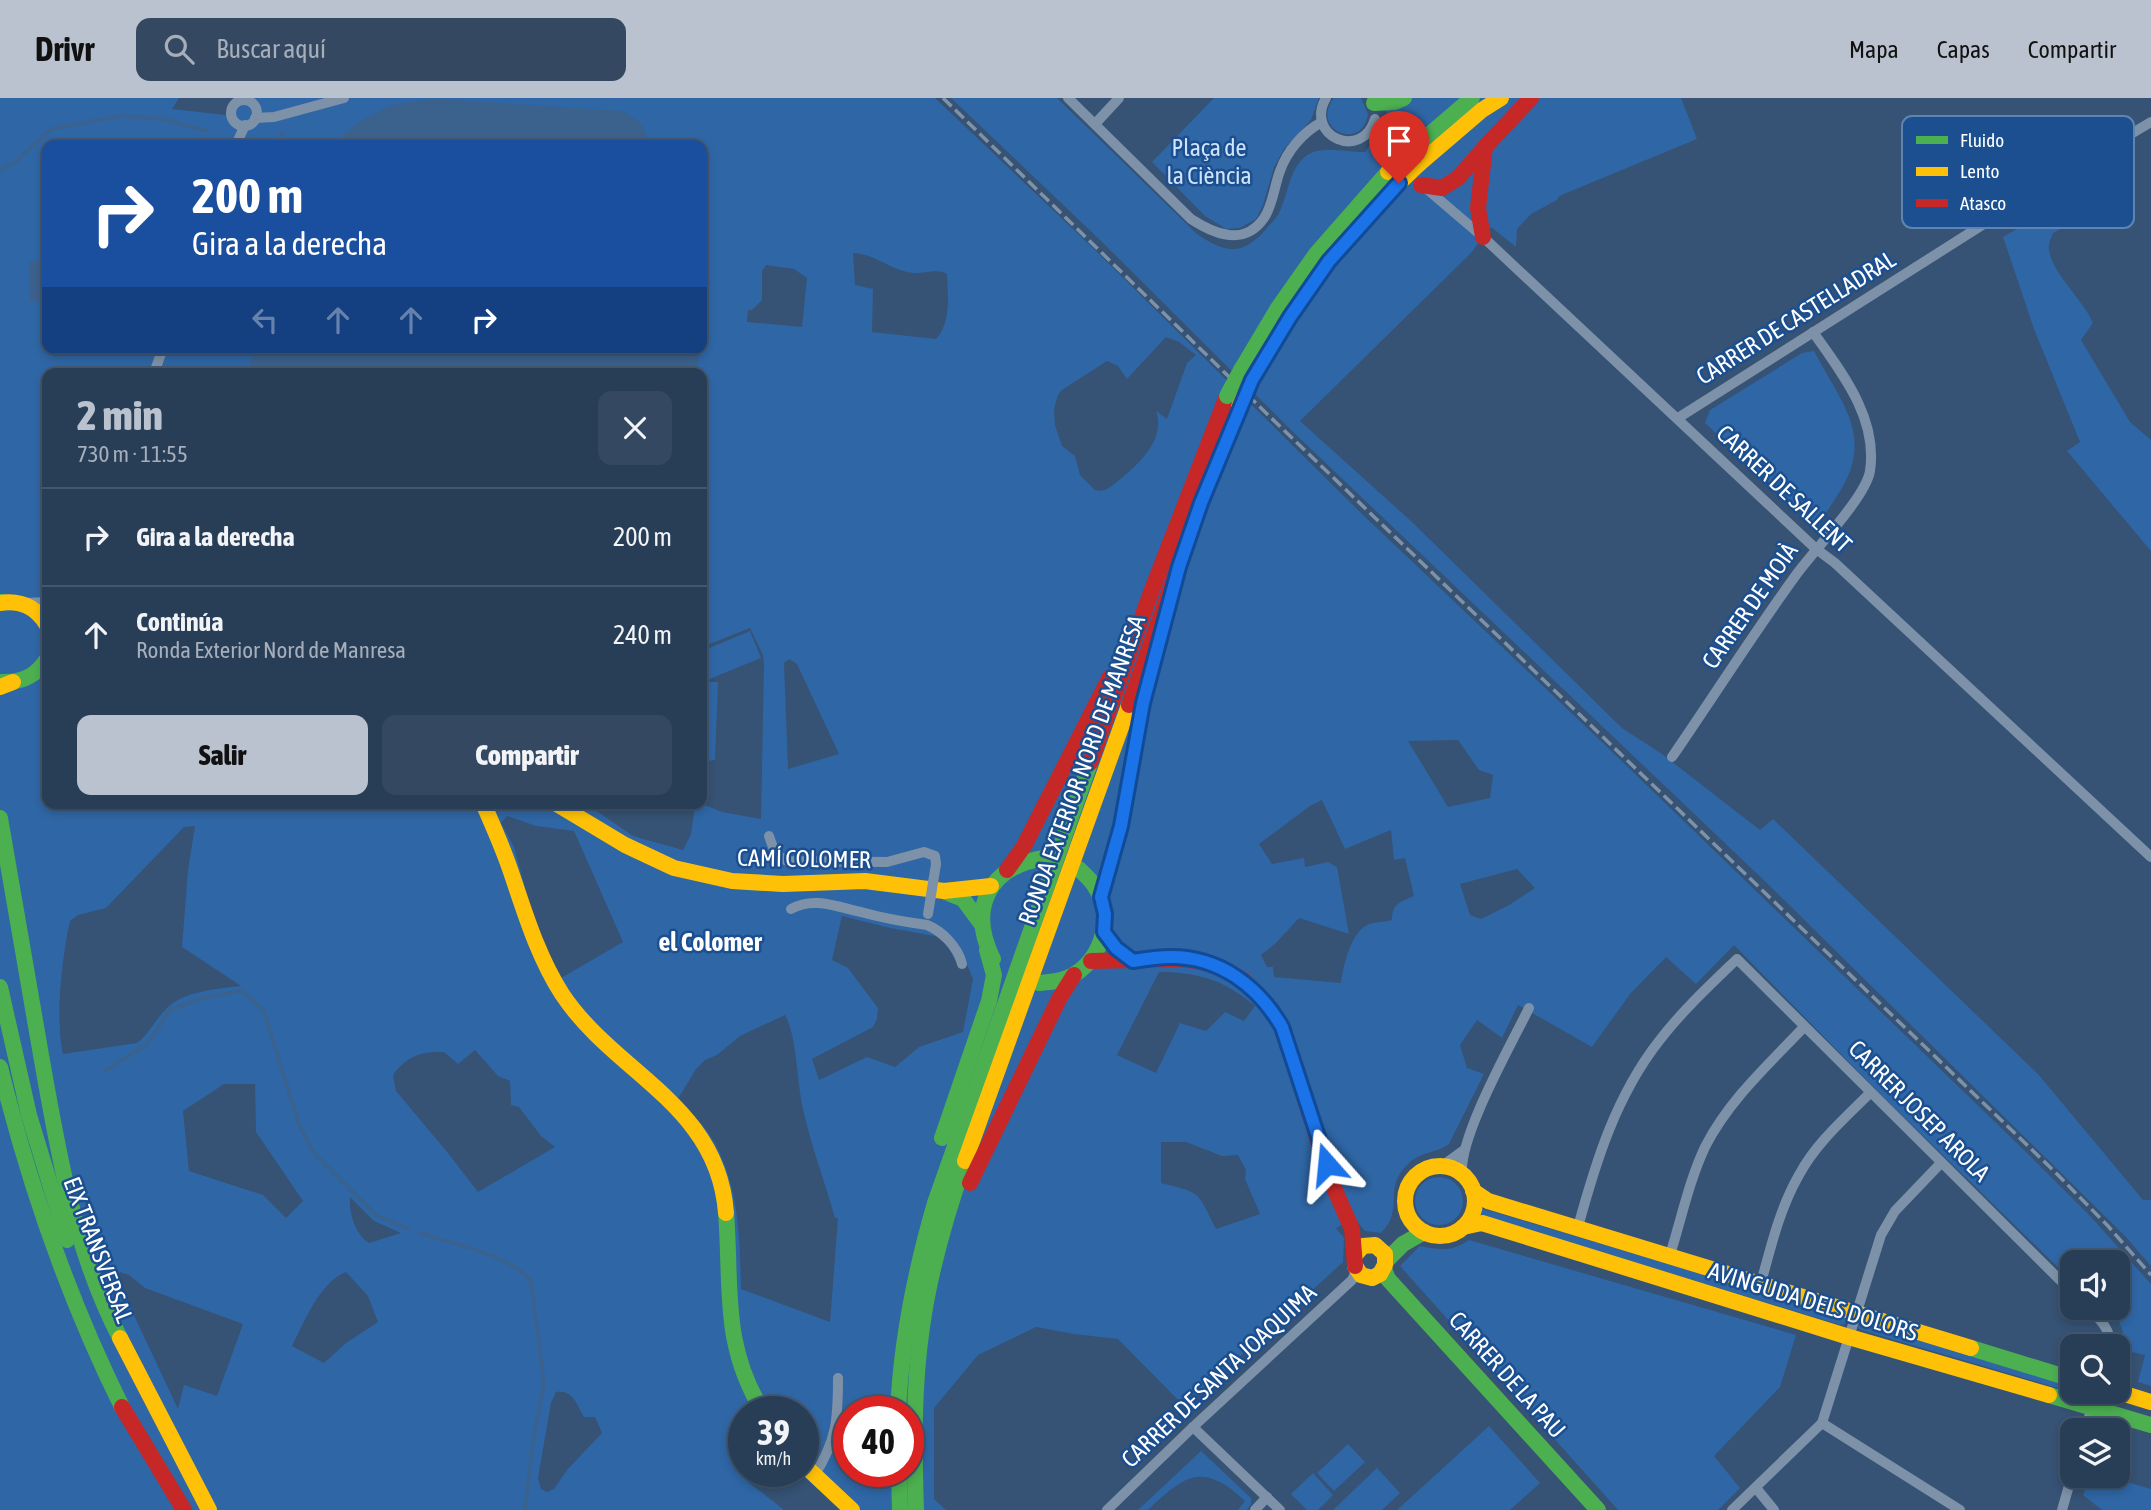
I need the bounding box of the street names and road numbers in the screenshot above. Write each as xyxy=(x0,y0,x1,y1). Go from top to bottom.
street label: CARRER DE CASTELLADRAL xyxy=(1691,245,1901,390)
street label: CARRER DE SALLENT xyxy=(1711,419,1858,558)
street label: CARRER DE MOIÀ xyxy=(1696,538,1803,674)
street label: RONDA EXTERIOR NORD DE MANRESA xyxy=(1013,611,1150,928)
street label: CAMÍ COLOMER xyxy=(737,844,871,873)
street label: CARRER JOSEP AROLA xyxy=(1843,1035,1995,1187)
street label: EIX TRANSVERSAL xyxy=(58,1173,139,1327)
street label: AVINGUDA DELS DOLORS xyxy=(1705,1257,1921,1346)
street label: CARRER DE SANTA JOAQUIMA xyxy=(1116,1279,1321,1473)
street label: CARRER DE LA PAU xyxy=(1444,1306,1571,1443)

